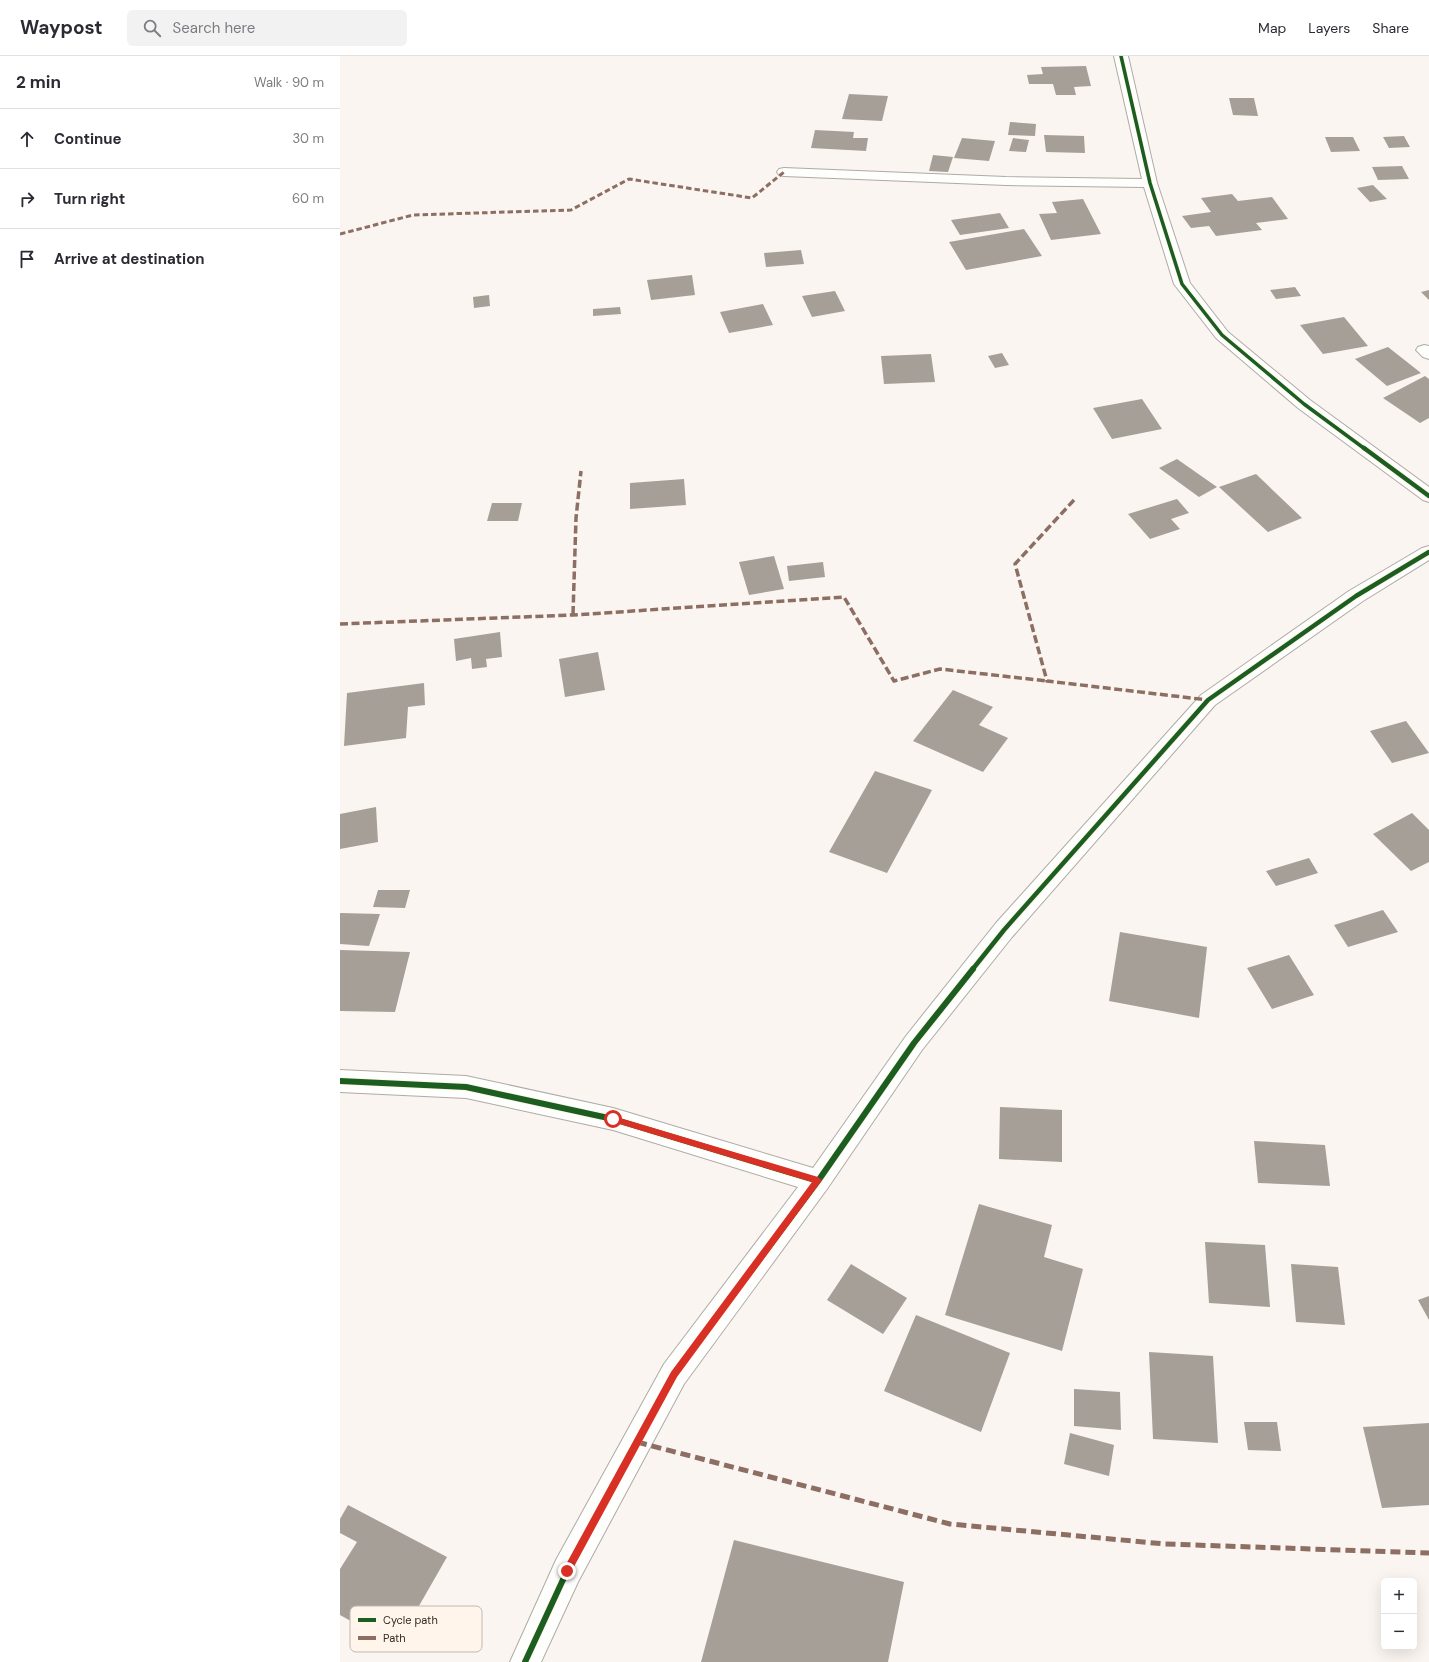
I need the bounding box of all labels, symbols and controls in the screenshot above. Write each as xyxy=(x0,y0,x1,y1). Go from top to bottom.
search box xyxy=(127,10,407,46)
text: Waypost xyxy=(20,15,103,40)
icon: search xyxy=(141,17,163,39)
text: Search here xyxy=(173,18,255,38)
text: Map xyxy=(1258,19,1286,37)
text: Layers xyxy=(1308,19,1350,37)
text: Share xyxy=(1372,19,1409,37)
text: 2 min xyxy=(16,71,61,93)
text: Walk · 90 m xyxy=(254,74,324,91)
icon: ahead xyxy=(16,128,38,150)
text: Continue xyxy=(54,129,122,149)
text: 30 m xyxy=(292,130,324,147)
icon: right xyxy=(16,188,38,210)
text: Turn right xyxy=(54,189,125,209)
text: 60 m xyxy=(292,190,324,207)
icon: arrive xyxy=(16,248,38,270)
text: Arrive at destination xyxy=(54,249,205,269)
route start xyxy=(604,1110,622,1128)
route end xyxy=(558,1562,576,1580)
map controls xyxy=(1381,1578,1417,1650)
button: + xyxy=(1381,1578,1417,1614)
legend xyxy=(350,1606,482,1652)
text: Cycle path xyxy=(383,1613,438,1627)
button: − xyxy=(1381,1614,1417,1650)
text: Path xyxy=(383,1631,406,1645)

